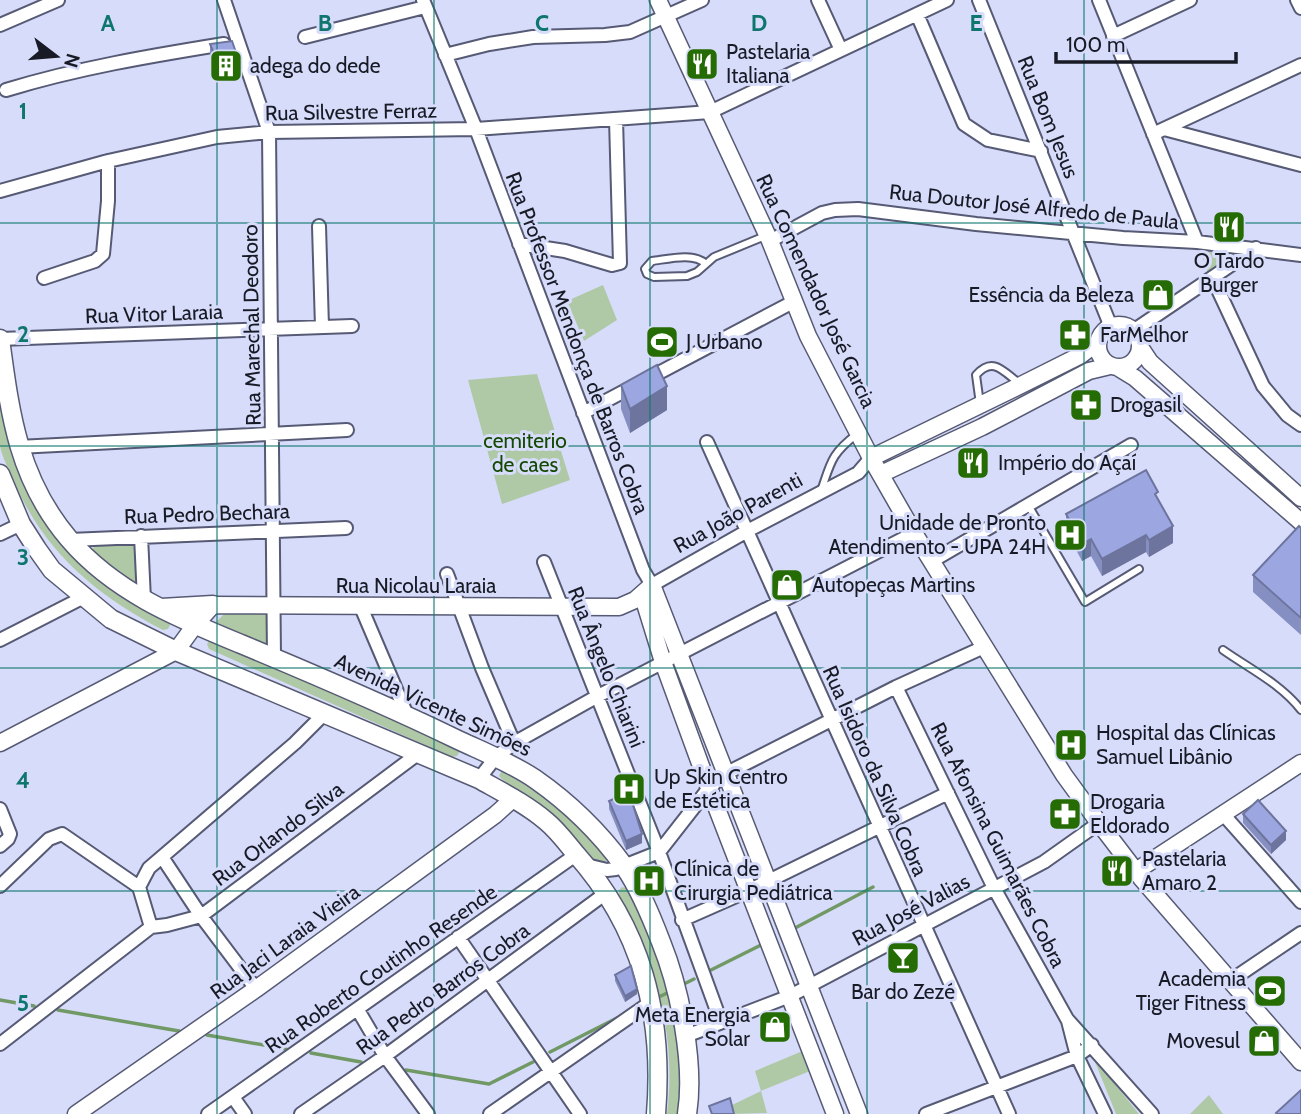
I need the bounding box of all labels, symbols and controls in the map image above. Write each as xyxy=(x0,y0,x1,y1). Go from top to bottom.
text: A xyxy=(101,9,116,37)
text: B xyxy=(318,9,332,37)
text: C xyxy=(535,9,549,37)
text: D xyxy=(751,9,767,37)
text: E xyxy=(969,9,983,37)
north arrow xyxy=(21,21,91,91)
scale bar xyxy=(1056,21,1236,65)
text: 100 m xyxy=(1066,32,1125,57)
place label: Pastelaria Italiana xyxy=(726,39,810,88)
restaurant icon: Pastelaria Italiana xyxy=(683,45,721,83)
building icon: adega do dede xyxy=(207,47,245,85)
text: N xyxy=(59,51,85,70)
street label: Rua Bom Jesus xyxy=(1013,52,1084,182)
place label: adega do dede xyxy=(250,53,381,78)
text: 1 xyxy=(19,97,27,125)
street label: Rua Silvestre Ferraz xyxy=(265,97,437,125)
street label: Rua Professor Mendonça de Barros Cobra xyxy=(501,168,654,517)
street label: Rua Comendador José Garcia xyxy=(751,170,882,412)
street label: Rua Doutor José Alfredo de Paula xyxy=(888,179,1180,234)
restaurant icon: O Tardo Burger xyxy=(1210,208,1248,246)
street label: Rua Marechal Deodoro xyxy=(237,224,266,426)
place label: O Tardo Burger xyxy=(1194,248,1264,297)
shop icon: Essência da Beleza xyxy=(1139,276,1177,314)
place label: Essência da Beleza xyxy=(968,282,1134,307)
street label: Rua Vitor Laraia xyxy=(85,299,223,328)
pharmacy icon: FarMelhor xyxy=(1056,316,1094,354)
text: 2 xyxy=(17,320,29,348)
place label: FarMelhor xyxy=(1100,322,1188,347)
sports icon: J Urbano xyxy=(643,323,681,361)
place label: J Urbano xyxy=(685,329,763,354)
pharmacy icon: Drogasil xyxy=(1067,386,1105,424)
place label: Drogasil xyxy=(1110,392,1182,417)
park label: cemiterio de caes xyxy=(483,428,567,477)
restaurant icon: Império do Açaí xyxy=(954,444,992,482)
place label: Império do Açaí xyxy=(998,450,1137,475)
street label: Rua João Parenti xyxy=(669,467,806,558)
street label: Rua Pedro Bechara xyxy=(124,498,290,529)
place label: Unidade de Pronto Atendimento - UPA 24H xyxy=(828,510,1046,559)
hospital icon: Unidade de Pronto Atendimento - UPA 24H xyxy=(1051,516,1089,554)
text: 3 xyxy=(17,543,29,571)
shop icon: Autopeças Martins xyxy=(768,566,806,604)
place label: Autopeças Martins xyxy=(812,572,976,597)
street label: Rua Nicolau Laraia xyxy=(336,573,496,598)
street label: Rua Ângelo Chiarini xyxy=(563,583,650,751)
street label: Avenida Vicente Simões xyxy=(331,648,536,761)
street label: Rua Isidoro da Silva Cobra xyxy=(818,662,933,880)
street label: Rua Afonsina Guimarães Cobra xyxy=(926,718,1071,971)
place label: Hospital das Clínicas Samuel Libânio xyxy=(1096,720,1276,769)
hospital icon: Hospital das Clínicas Samuel Libânio xyxy=(1052,726,1090,764)
place label: Up Skin Centro de Estética xyxy=(654,764,788,813)
text: 4 xyxy=(16,766,30,794)
hospital icon: Up Skin Centro de Estética xyxy=(610,770,648,808)
street label: Rua Orlando Silva xyxy=(207,776,348,891)
place label: Drogaria Eldorado xyxy=(1090,789,1169,838)
pharmacy icon: Drogaria Eldorado xyxy=(1046,795,1084,833)
place label: Pastelaria Amaro 2 xyxy=(1142,846,1226,895)
restaurant icon: Pastelaria Amaro 2 xyxy=(1098,852,1136,890)
place label: Clínica de Cirurgia Pediátrica xyxy=(674,856,833,905)
hospital icon: Clínica de Cirurgia Pediátrica xyxy=(630,862,668,900)
street label: Rua José Valias xyxy=(848,868,974,951)
street label: Rua Jaci Laraia Vieira xyxy=(205,879,364,1004)
street label: Rua Roberto Coutinho Resende xyxy=(260,879,502,1058)
street label: Rua Pedro Barros Cobra xyxy=(351,917,534,1060)
bar icon: Bar do Zezé xyxy=(884,939,922,977)
place label: Academia Tiger Fitness xyxy=(1136,966,1246,1015)
sports icon: Academia Tiger Fitness xyxy=(1251,972,1289,1010)
place label: Bar do Zezé xyxy=(851,979,955,1004)
text: 5 xyxy=(17,989,29,1017)
place label: Meta Energia Solar xyxy=(635,1002,750,1051)
shop icon: Meta Energia Solar xyxy=(756,1008,794,1046)
shop icon: Movesul xyxy=(1245,1022,1283,1060)
place label: Movesul xyxy=(1166,1028,1240,1053)

